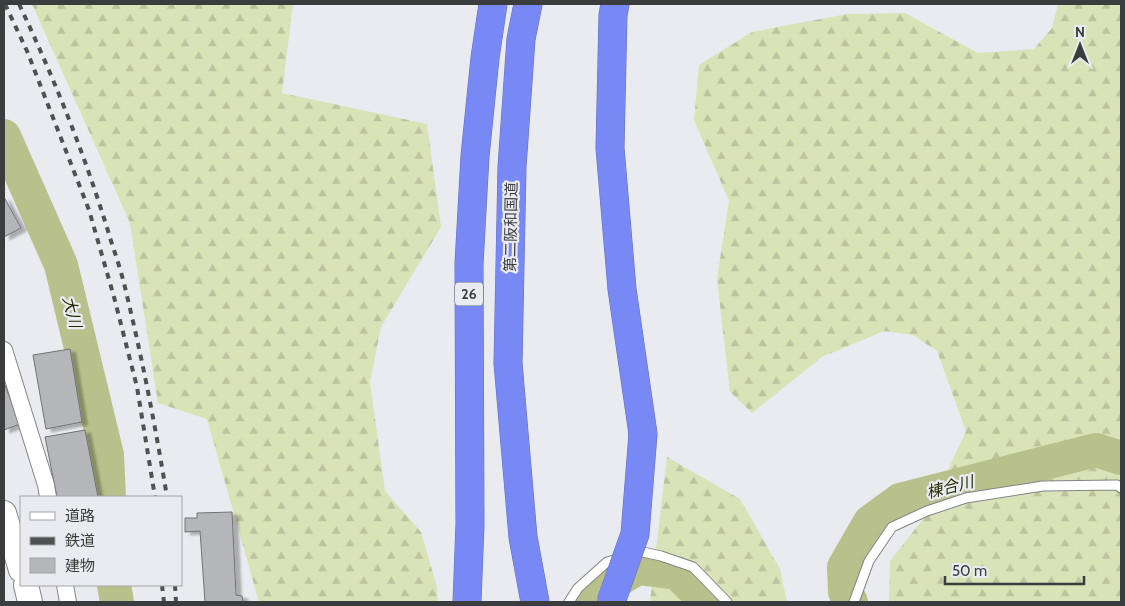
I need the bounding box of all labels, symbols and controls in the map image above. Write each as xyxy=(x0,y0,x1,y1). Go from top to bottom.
north arrow xyxy=(1055,20,1105,70)
text: N xyxy=(1075,23,1085,41)
street label: 第二阪和国道 xyxy=(501,182,521,272)
road number: 26 xyxy=(455,282,483,306)
water label: 大川 xyxy=(59,294,86,332)
water label: 棟合川 xyxy=(924,471,978,502)
legend xyxy=(20,496,182,586)
text: 道路 xyxy=(65,507,95,525)
text: 鉄道 xyxy=(65,532,95,550)
scale bar xyxy=(945,554,1084,586)
text: 建物 xyxy=(65,557,95,575)
text: 50 m xyxy=(952,562,987,580)

